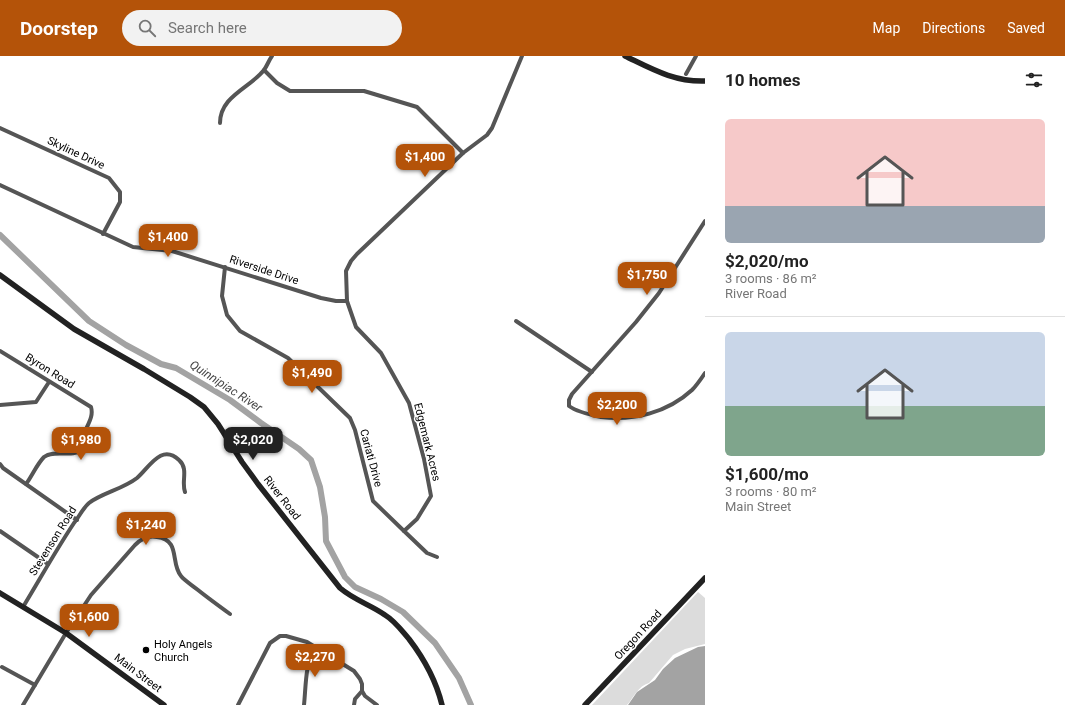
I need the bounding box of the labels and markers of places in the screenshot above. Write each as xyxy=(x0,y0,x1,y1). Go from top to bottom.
pin: $1,400 xyxy=(392,144,458,178)
pin: $1,400 xyxy=(135,224,201,258)
pin: $1,750 xyxy=(614,262,680,296)
pin: $1,490 xyxy=(279,360,345,394)
pin: $2,200 xyxy=(584,392,650,426)
pin: $1,980 xyxy=(48,427,114,461)
pin: $2,020 xyxy=(220,427,286,461)
pin: $1,240 xyxy=(113,512,179,546)
pin: $1,600 xyxy=(56,604,122,638)
place label: Holy Angels Church xyxy=(154,638,213,664)
pin: $2,270 xyxy=(282,644,348,678)
marker: Holy Angels Church xyxy=(141,645,151,655)

